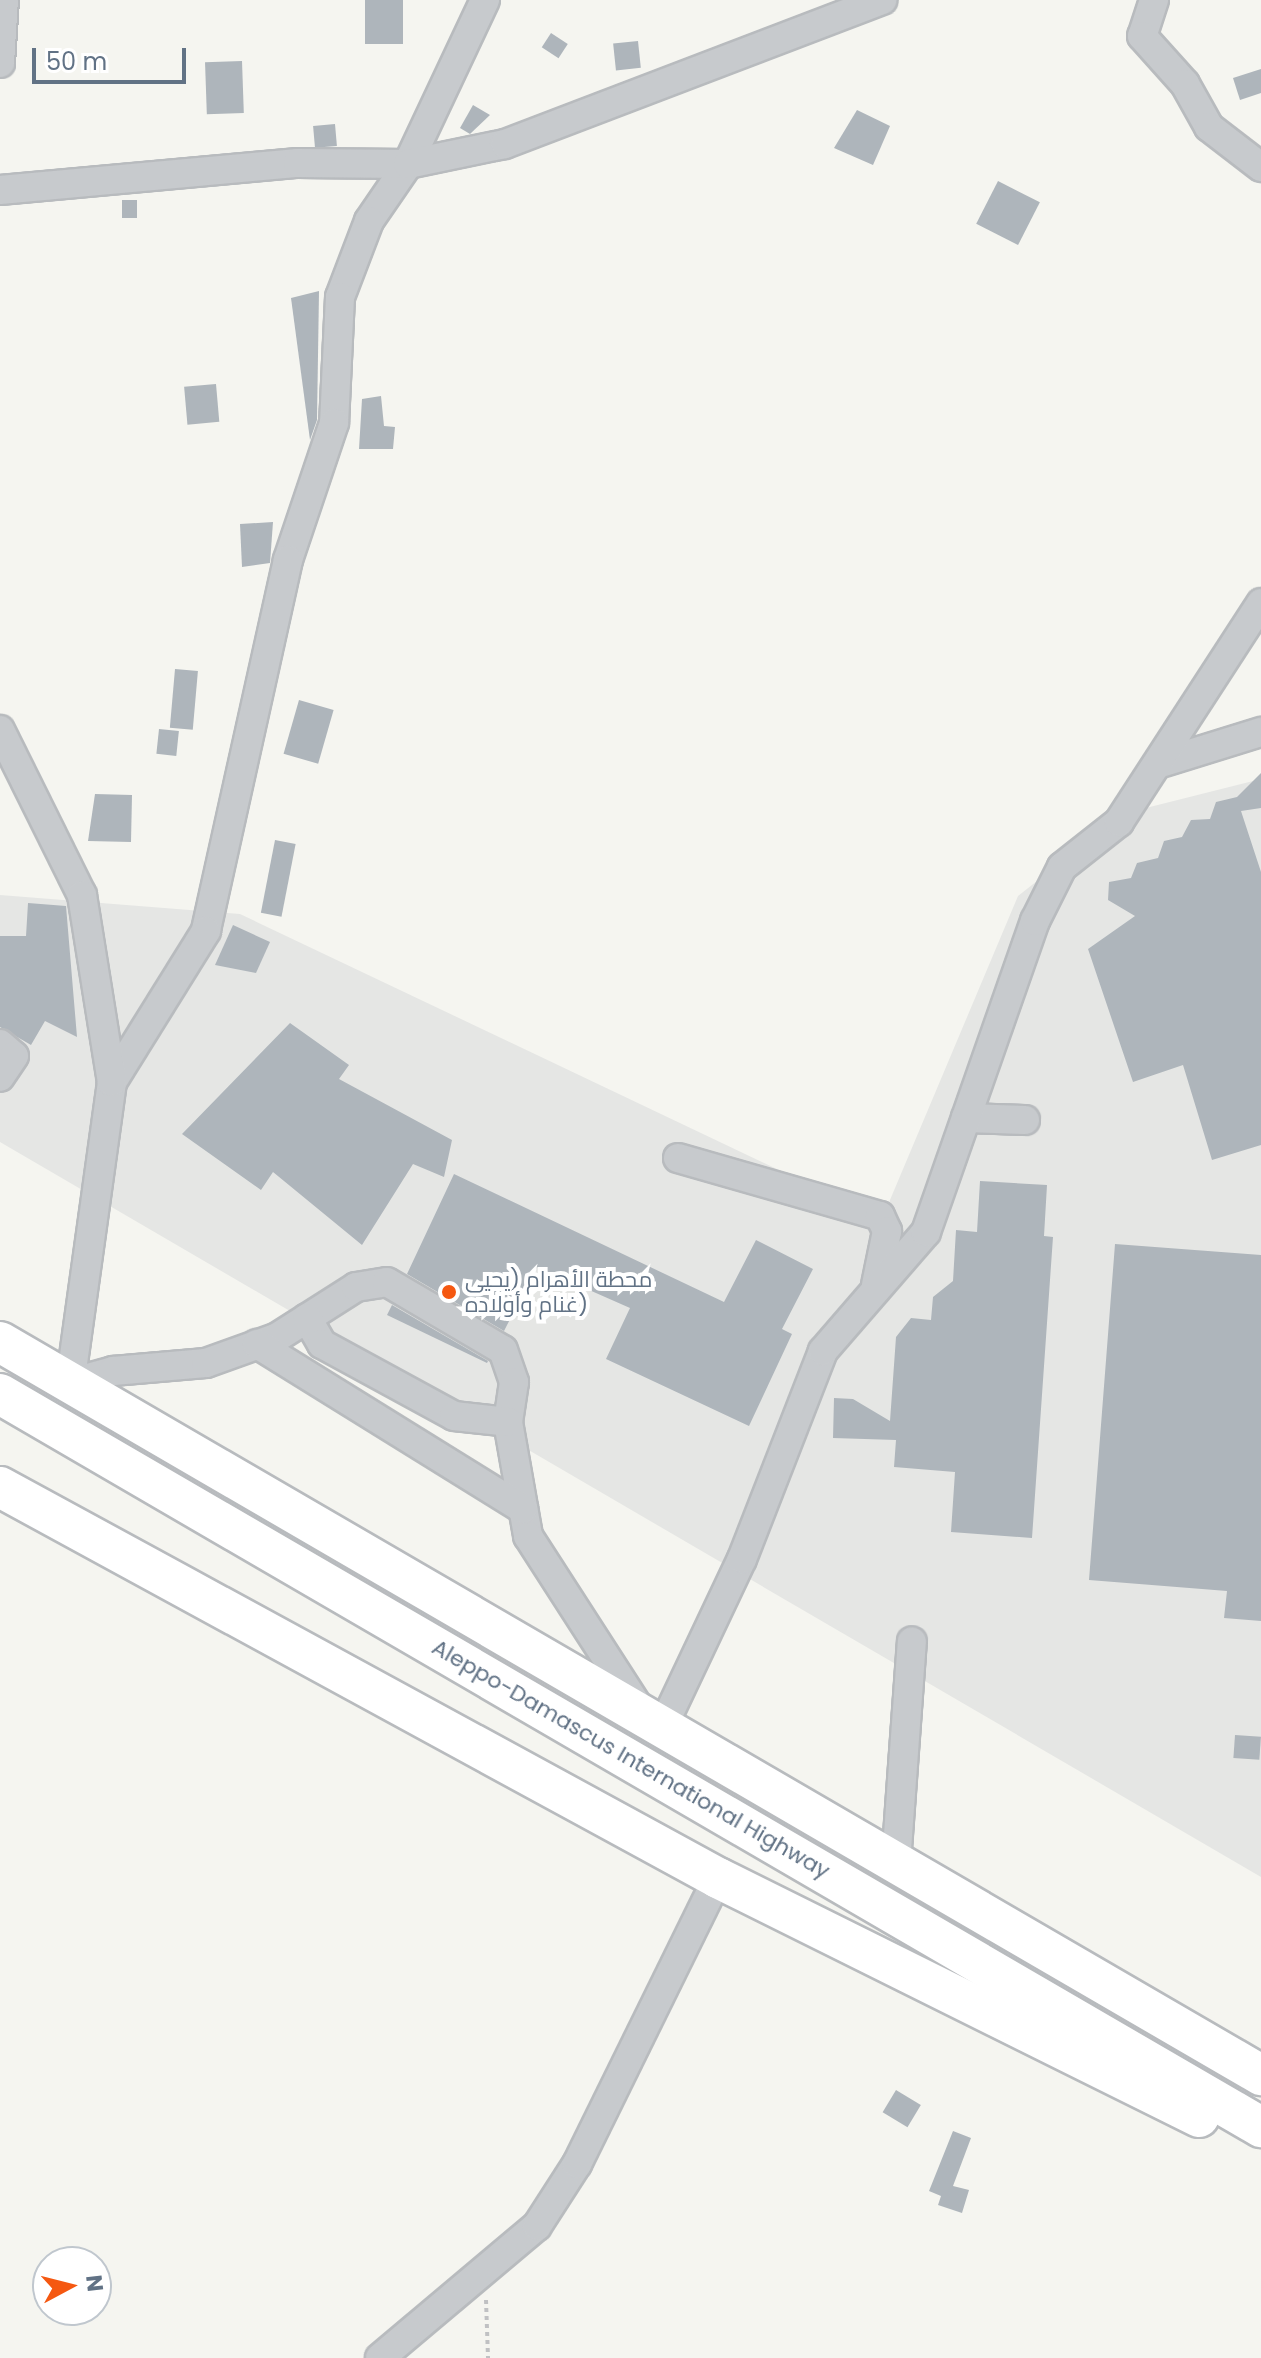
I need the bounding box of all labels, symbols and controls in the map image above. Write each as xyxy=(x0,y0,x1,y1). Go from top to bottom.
scale bar xyxy=(36,32,190,82)
text: 50 m xyxy=(46,45,107,78)
place label: محطة الأهرام (يحيى غنام وأولاده) xyxy=(465,1266,652,1318)
marker: محطة الأهرام (يحيى غنام وأولاده) xyxy=(440,1283,458,1301)
street label: Aleppo-Damascus International Highway xyxy=(427,1634,835,1884)
north arrow xyxy=(32,2246,112,2326)
text: N xyxy=(78,2273,111,2293)

